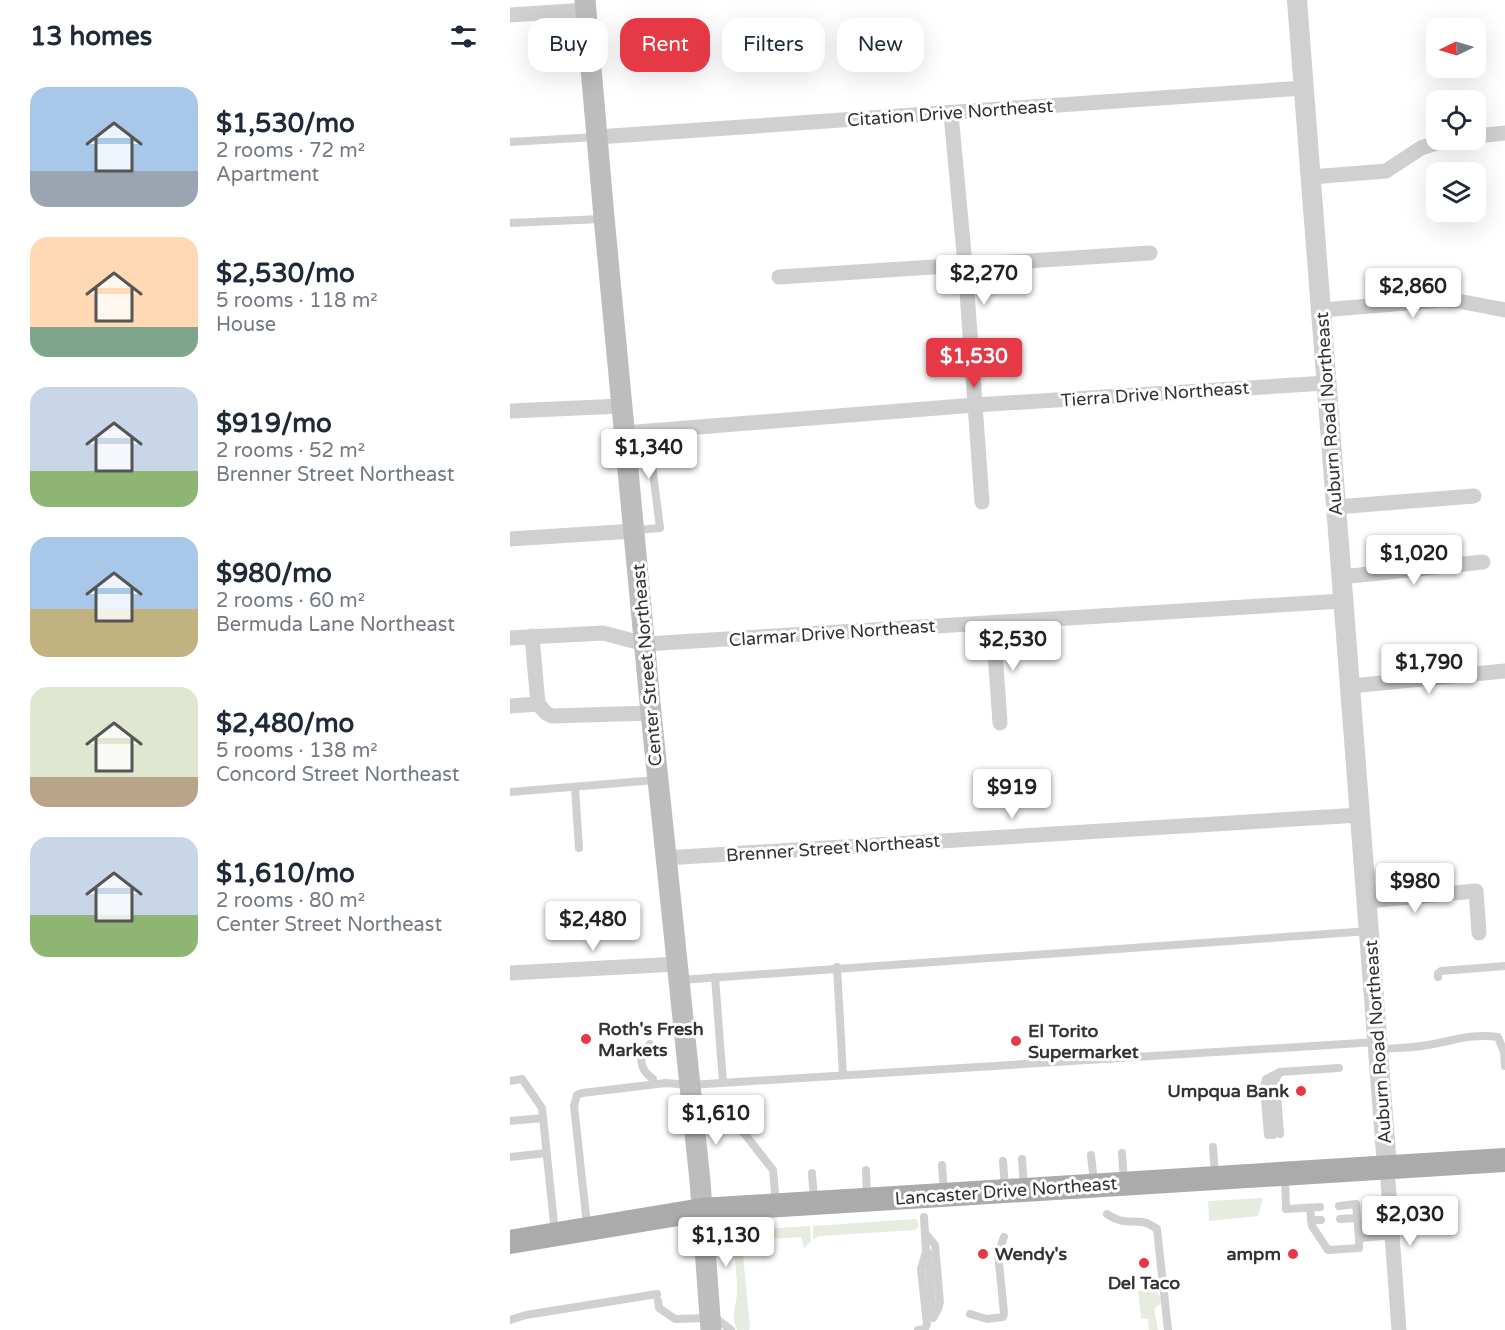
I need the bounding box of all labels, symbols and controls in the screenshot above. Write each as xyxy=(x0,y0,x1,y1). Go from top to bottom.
chip: Buy xyxy=(528,18,608,72)
chip: Rent xyxy=(620,18,710,72)
chip: Filters xyxy=(722,18,825,72)
chip: New xyxy=(837,18,924,72)
north arrow xyxy=(1426,18,1486,78)
map controls xyxy=(1426,18,1486,222)
icon: filters xyxy=(447,20,480,53)
text: 13 homes xyxy=(30,21,152,52)
button: locate xyxy=(1426,90,1486,150)
street label: Citation Drive Northeast xyxy=(846,95,1054,131)
text: $1,530/mo xyxy=(216,108,355,139)
icon: home xyxy=(78,111,150,183)
text: 2 rooms · 72 m² xyxy=(216,139,365,163)
button: layers xyxy=(1426,162,1486,222)
text: Apartment xyxy=(216,163,319,187)
pin: $2,270 xyxy=(935,255,1033,306)
text: $2,530/mo xyxy=(216,258,355,289)
icon: home xyxy=(78,261,150,333)
text: $2,270 xyxy=(950,262,1018,286)
pin: $2,860 xyxy=(1364,268,1462,319)
text: $2,860 xyxy=(1379,275,1447,299)
text: 5 rooms · 118 m² xyxy=(216,289,378,313)
street label: Auburn Road Northeast xyxy=(1311,311,1347,517)
text: House xyxy=(216,313,276,337)
pin: $1,530 xyxy=(925,338,1023,389)
text: $1,530 xyxy=(940,345,1008,369)
street label: Tierra Drive Northeast xyxy=(1060,376,1250,412)
text: $919/mo xyxy=(216,408,332,439)
icon: home xyxy=(78,411,150,483)
pin: $1,340 xyxy=(600,429,698,480)
text: $1,340 xyxy=(615,436,683,460)
text: 2 rooms · 52 m² xyxy=(216,439,365,463)
text: Brenner Street Northeast xyxy=(216,463,454,487)
pin: $1,020 xyxy=(1365,535,1463,586)
text: $1,020 xyxy=(1380,542,1448,566)
text: $980/mo xyxy=(216,558,332,589)
icon: home xyxy=(78,561,150,633)
street label: Center Street Northeast xyxy=(627,563,667,767)
text: 2 rooms · 60 m² xyxy=(216,589,365,613)
text: Bermuda Lane Northeast xyxy=(216,613,455,637)
street label: Clarmar Drive Northeast xyxy=(728,615,936,651)
pin: $2,530 xyxy=(964,621,1062,672)
text: $2,530 xyxy=(979,628,1047,652)
pin: $1,790 xyxy=(1380,644,1478,695)
text: $1,790 xyxy=(1395,651,1463,675)
text: $2,480/mo xyxy=(216,708,354,739)
icon: home xyxy=(78,711,150,783)
text: 5 rooms · 138 m² xyxy=(216,739,378,763)
text: Concord Street Northeast xyxy=(216,763,459,787)
pin: $919 xyxy=(976,769,1048,820)
text: $919 xyxy=(987,776,1037,800)
street label: Brenner Street Northeast xyxy=(725,830,941,866)
text: $1,610/mo xyxy=(216,858,355,889)
icon: home xyxy=(78,861,150,933)
pin: $980 xyxy=(1379,863,1451,914)
text: $980 xyxy=(1390,870,1440,894)
text: 2 rooms · 80 m² xyxy=(216,889,365,913)
pin: $2,480 xyxy=(544,901,642,952)
text: $2,480 xyxy=(559,908,627,932)
text: Center Street Northeast xyxy=(216,913,442,937)
street label: Auburn Road Northeast xyxy=(1360,939,1396,1145)
place label: Roth's Fresh Markets xyxy=(598,1018,704,1061)
place label: El Torito Supermarket xyxy=(1028,1020,1139,1063)
marker: Roth's Fresh Markets xyxy=(579,1032,593,1046)
marker: El Torito Supermarket xyxy=(1009,1034,1023,1048)
place label: Umpqua Bank xyxy=(1167,1080,1289,1102)
marker: Umpqua Bank xyxy=(1294,1084,1308,1098)
pin: $1,610 xyxy=(667,1095,765,1146)
text: $1,610 xyxy=(682,1102,750,1126)
street label: Lancaster Drive Northeast xyxy=(894,1172,1118,1210)
pin: $2,030 xyxy=(1361,1196,1459,1247)
text: $2,030 xyxy=(1376,1203,1444,1227)
pin: $1,130 xyxy=(677,1217,775,1268)
text: $1,130 xyxy=(692,1224,760,1248)
place label: Wendy's xyxy=(995,1243,1068,1265)
place label: ampm xyxy=(1226,1243,1281,1265)
marker: Wendy's xyxy=(976,1247,990,1261)
marker: ampm xyxy=(1286,1247,1300,1261)
marker: Del Taco xyxy=(1137,1256,1151,1270)
place label: Del Taco xyxy=(1108,1272,1180,1294)

